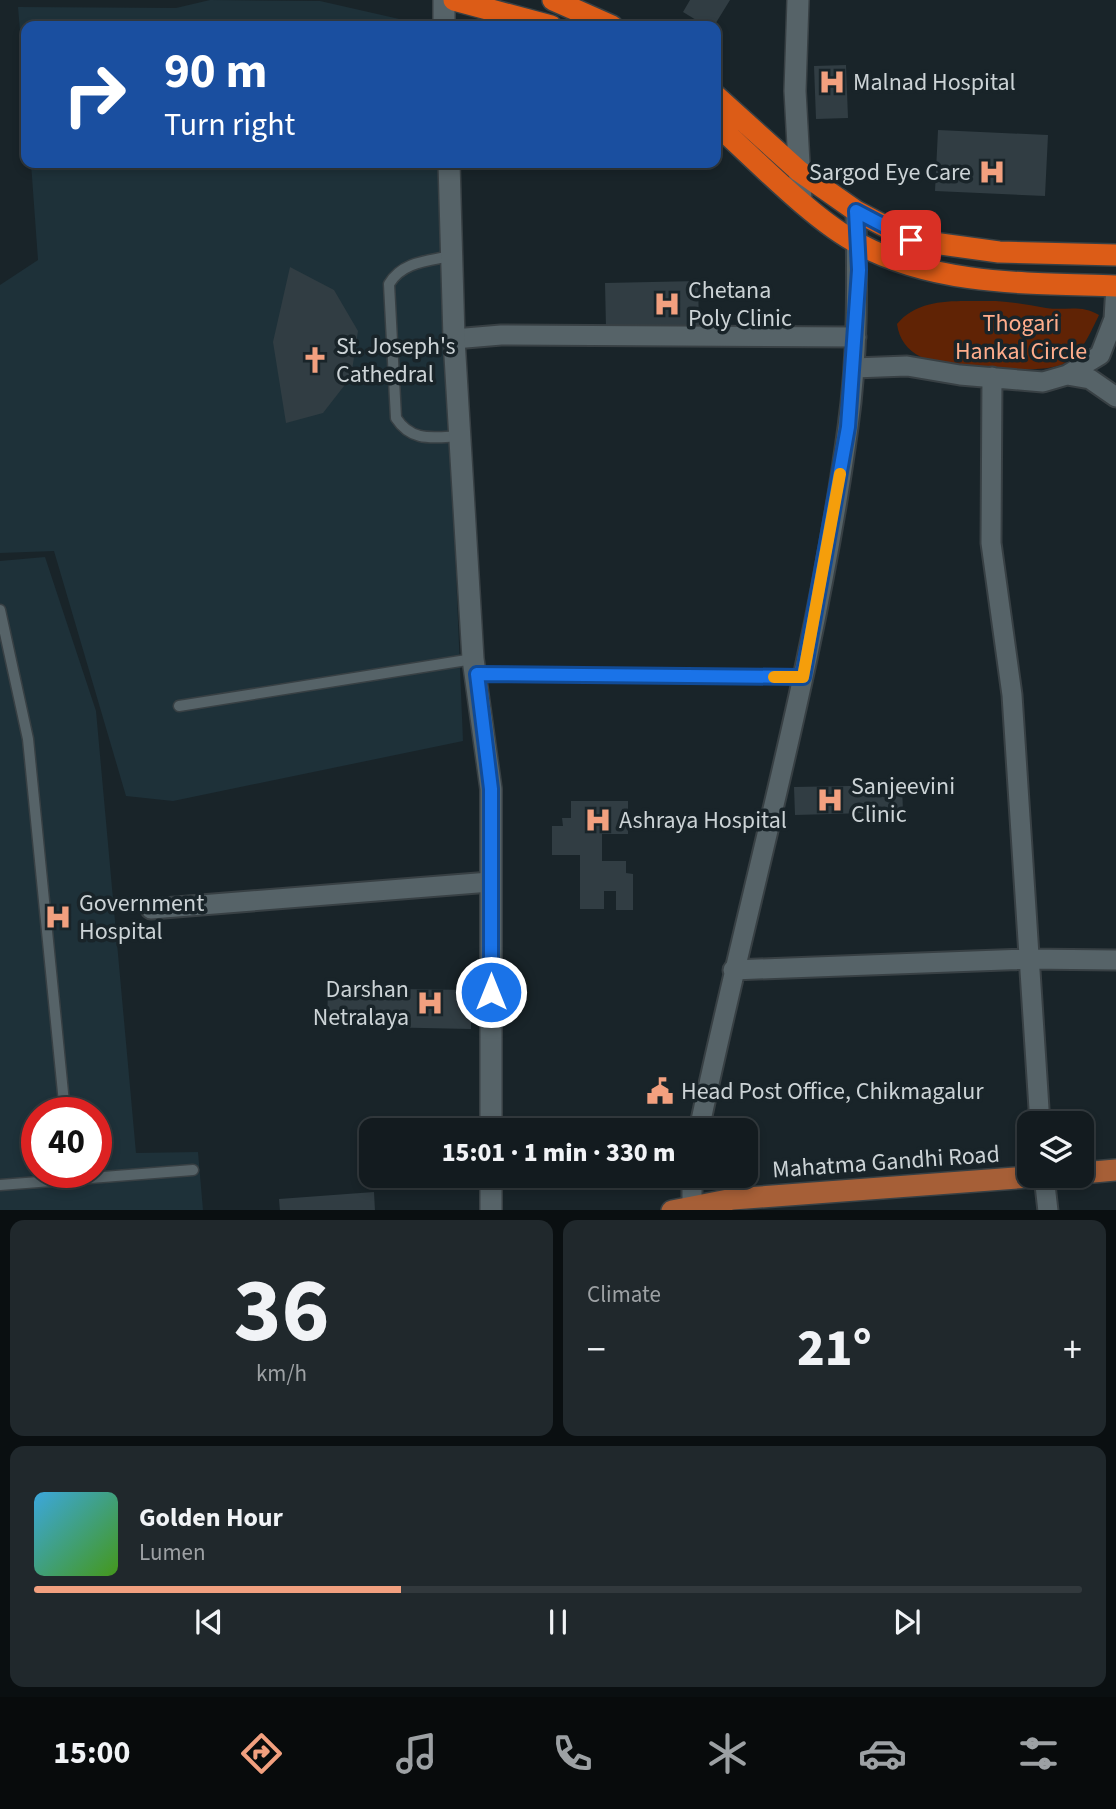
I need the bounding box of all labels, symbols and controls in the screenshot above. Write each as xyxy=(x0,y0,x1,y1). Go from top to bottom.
text: 90 m xyxy=(164,37,268,107)
icon: right xyxy=(49,49,140,140)
place label: Malnad Hospital xyxy=(853,65,1016,100)
hospital icon: Malnad Hospital xyxy=(817,67,847,97)
text: Turn right xyxy=(164,102,295,148)
place label: Sargod Eye Care xyxy=(809,155,971,190)
hospital icon: Sargod Eye Care xyxy=(977,157,1007,187)
pin xyxy=(881,210,941,270)
icon: arrive xyxy=(892,221,930,259)
place label: Chetana Poly Clinic xyxy=(688,273,792,336)
hospital icon: Chetana Poly Clinic xyxy=(652,289,682,319)
park label: Thogari Hankal Circle xyxy=(955,306,1087,369)
place label: St. Joseph's Cathedral xyxy=(336,329,456,392)
church icon: St. Joseph's Cathedral xyxy=(300,345,330,375)
place label: Sanjeevini Clinic xyxy=(851,769,955,832)
hospital icon: Sanjeevini Clinic xyxy=(815,785,845,815)
place label: Ashraya Hospital xyxy=(619,803,787,838)
hospital icon: Ashraya Hospital xyxy=(583,805,613,835)
place label: Government Hospital xyxy=(79,886,204,949)
hospital icon: Government Hospital xyxy=(43,902,73,932)
position arrow xyxy=(454,955,528,1029)
place label: Darshan Netralaya xyxy=(313,972,409,1035)
hospital icon: Darshan Netralaya xyxy=(415,988,445,1018)
place label: Head Post Office, Chikmagalur xyxy=(681,1074,984,1109)
public building icon: Head Post Office, Chikmagalur xyxy=(645,1076,675,1106)
speed limit sign: 40 xyxy=(21,1097,112,1188)
map controls xyxy=(1017,1111,1094,1188)
button: layers xyxy=(1017,1111,1094,1188)
text: 15:01 · 1 min · 330 m xyxy=(442,1134,675,1171)
street label: Mahatma Gandhi Road xyxy=(771,1137,1001,1187)
text: 36 xyxy=(233,1247,330,1376)
text: Climate xyxy=(587,1278,661,1311)
text: 21° xyxy=(797,1312,872,1386)
text: − xyxy=(587,1323,606,1377)
text: + xyxy=(1063,1323,1082,1377)
text: km/h xyxy=(256,1357,307,1390)
text: Golden Hour xyxy=(139,1499,283,1536)
text: Lumen xyxy=(139,1536,206,1569)
icon: previous xyxy=(190,1603,228,1641)
icon: pause xyxy=(539,1603,577,1641)
icon: next xyxy=(888,1603,926,1641)
icon: directions xyxy=(237,1729,286,1778)
icon: music xyxy=(392,1729,441,1778)
icon: phone xyxy=(548,1729,597,1778)
icon: climate xyxy=(703,1729,752,1778)
icon: car xyxy=(858,1729,907,1778)
icon: filters xyxy=(1014,1729,1063,1778)
text: 15:00 xyxy=(53,1730,130,1776)

